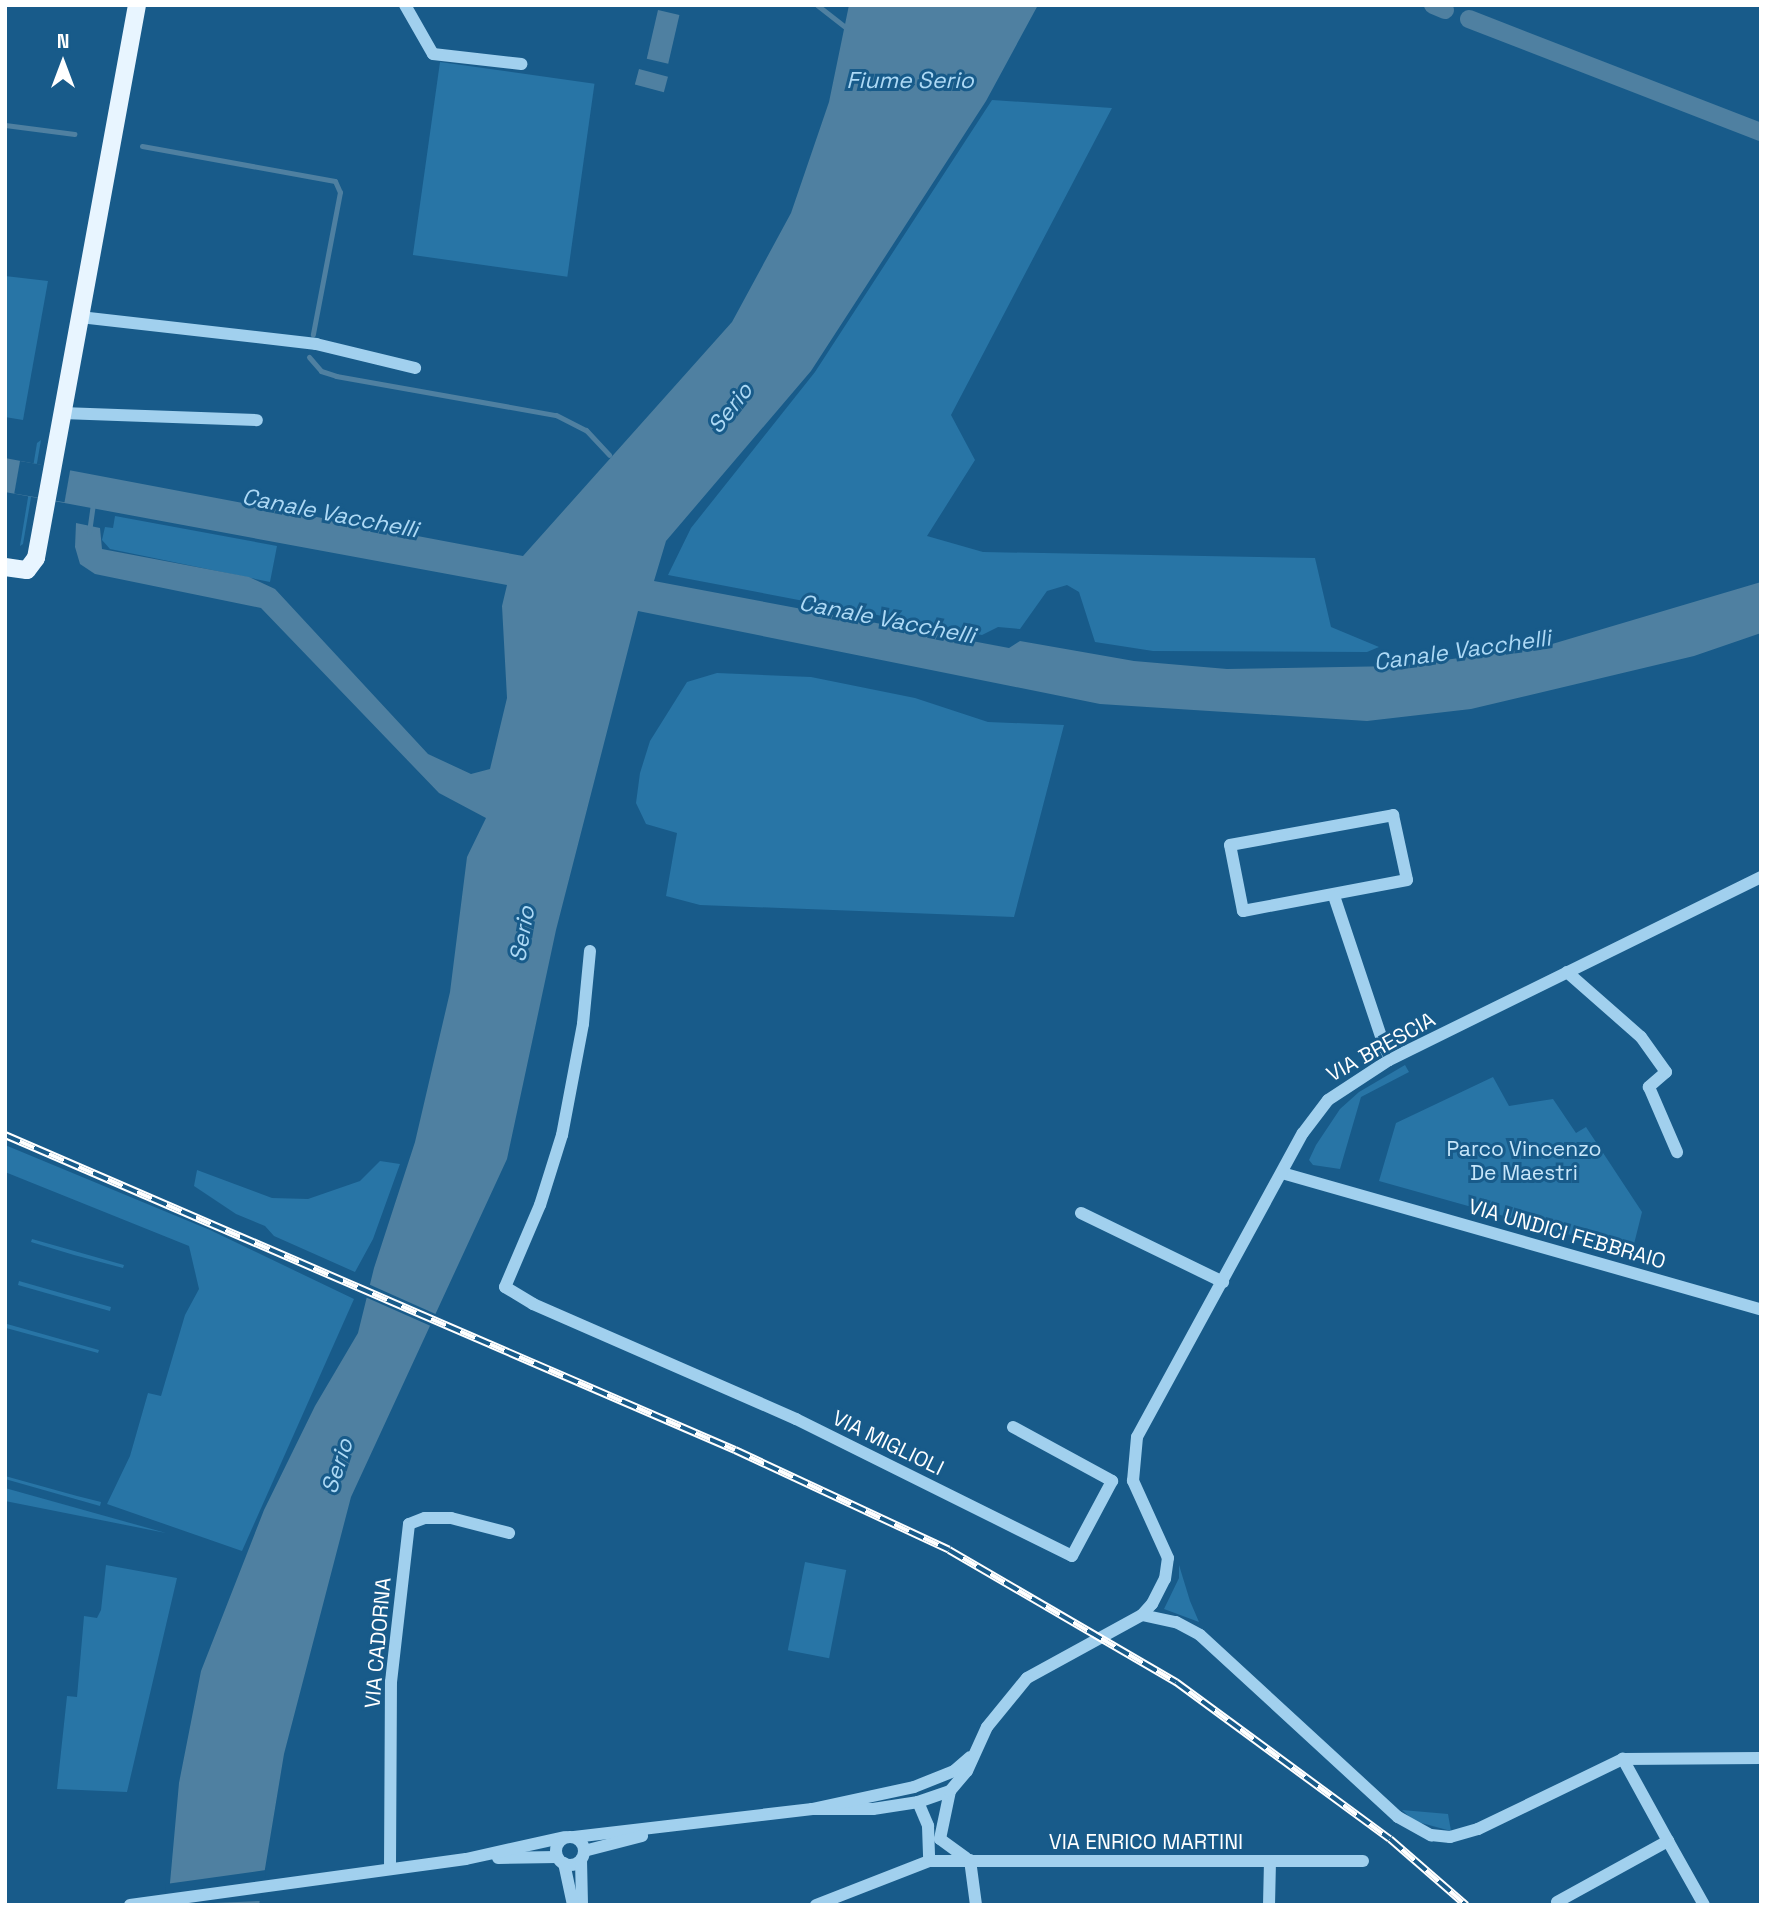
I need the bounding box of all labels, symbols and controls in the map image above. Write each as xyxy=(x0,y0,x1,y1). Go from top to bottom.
north arrow xyxy=(28,28,98,98)
text: N xyxy=(57,29,69,54)
water label: Fiume Serio xyxy=(846,66,974,94)
water label: Serio xyxy=(702,377,758,439)
water label: Canale Vacchelli xyxy=(240,482,420,544)
water label: Canale Vacchelli xyxy=(797,588,977,650)
water label: Canale Vacchelli xyxy=(1371,624,1553,676)
water label: Serio xyxy=(504,904,540,964)
street label: VIA BRESCIA xyxy=(1322,1007,1440,1087)
park label: Parco Vincenzo De Maestri xyxy=(1446,1136,1602,1186)
street label: VIA UNDICI FEBBRAIO xyxy=(1465,1194,1669,1274)
street label: VIA MIGLIOLI xyxy=(828,1405,948,1481)
water label: Serio xyxy=(315,1435,359,1497)
street label: VIA CADORNA xyxy=(360,1576,396,1710)
street label: VIA ENRICO MARTINI xyxy=(1049,1829,1243,1855)

